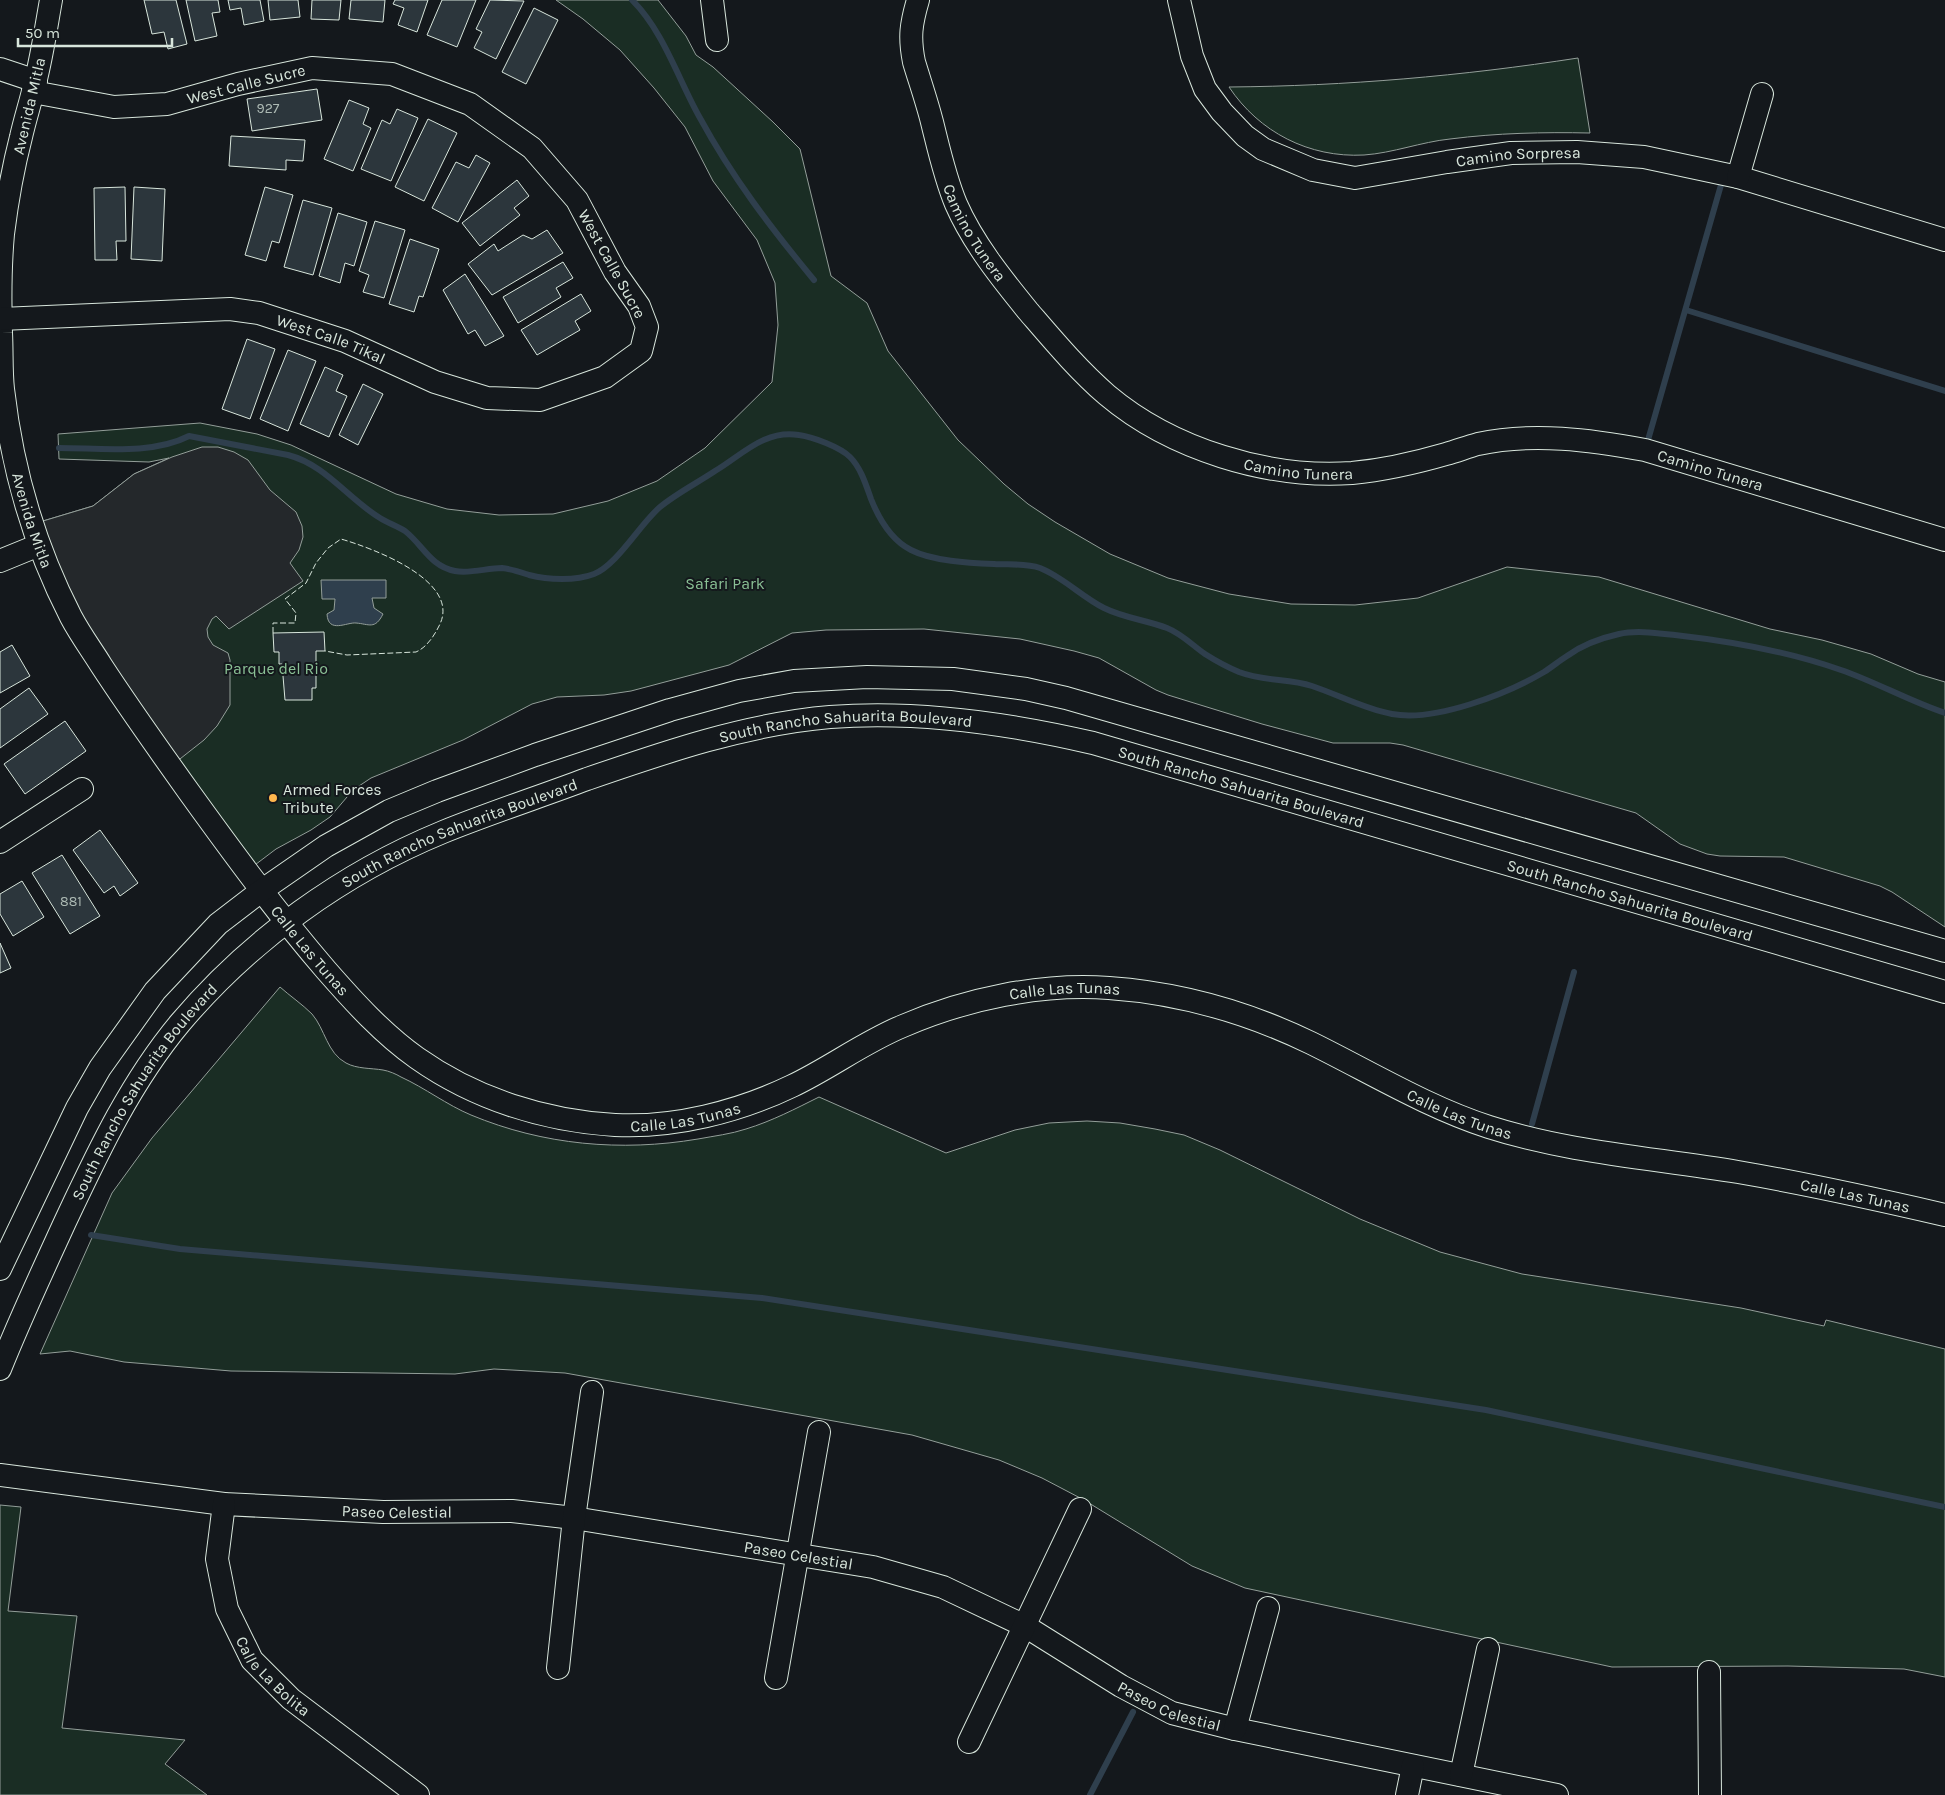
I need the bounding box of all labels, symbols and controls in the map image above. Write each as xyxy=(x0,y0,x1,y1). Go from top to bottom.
scale bar xyxy=(18,15,171,47)
text: 50 m xyxy=(25,24,60,42)
street label: Avenida Mitla xyxy=(9,56,49,156)
street label: West Calle Sucre xyxy=(185,60,307,108)
house number: 927 xyxy=(257,100,280,117)
street label: Camino Sorpresa xyxy=(1455,142,1581,170)
street label: Camino Tunera xyxy=(940,181,1010,285)
street label: West Calle Sucre xyxy=(574,206,650,322)
street label: West Calle Tikal xyxy=(274,310,389,368)
street label: Camino Tunera xyxy=(1655,445,1766,495)
street label: Camino Tunera xyxy=(1242,454,1354,483)
street label: Avenida Mitla xyxy=(9,471,57,571)
park label: Safari Park xyxy=(685,574,765,593)
park label: Parque del Rio xyxy=(224,659,328,678)
street label: South Rancho Sahuarita Boulevard xyxy=(717,706,973,746)
street label: South Rancho Sahuarita Boulevard xyxy=(1116,741,1367,831)
street label: South Rancho Sahuarita Boulevard xyxy=(337,774,580,892)
place label: Armed Forces Tribute xyxy=(283,780,382,817)
marker: Armed Forces Tribute xyxy=(267,792,279,804)
street label: South Rancho Sahuarita Boulevard xyxy=(1505,855,1755,945)
house number: 881 xyxy=(60,893,82,910)
street label: Calle Las Tunas xyxy=(267,901,353,999)
street label: Calle Las Tunas xyxy=(1008,978,1121,1003)
street label: South Rancho Sahuarita Boulevard xyxy=(67,979,221,1203)
street label: Calle Las Tunas xyxy=(1404,1084,1514,1143)
street label: Calle Las Tunas xyxy=(630,1098,743,1135)
street label: Calle Las Tunas xyxy=(1799,1174,1912,1216)
street label: Paseo Celestial xyxy=(341,1500,452,1522)
street label: Paseo Celestial xyxy=(743,1537,854,1573)
street label: Calle La Bolita xyxy=(232,1633,314,1720)
street label: Paseo Celestial xyxy=(1114,1677,1223,1735)

